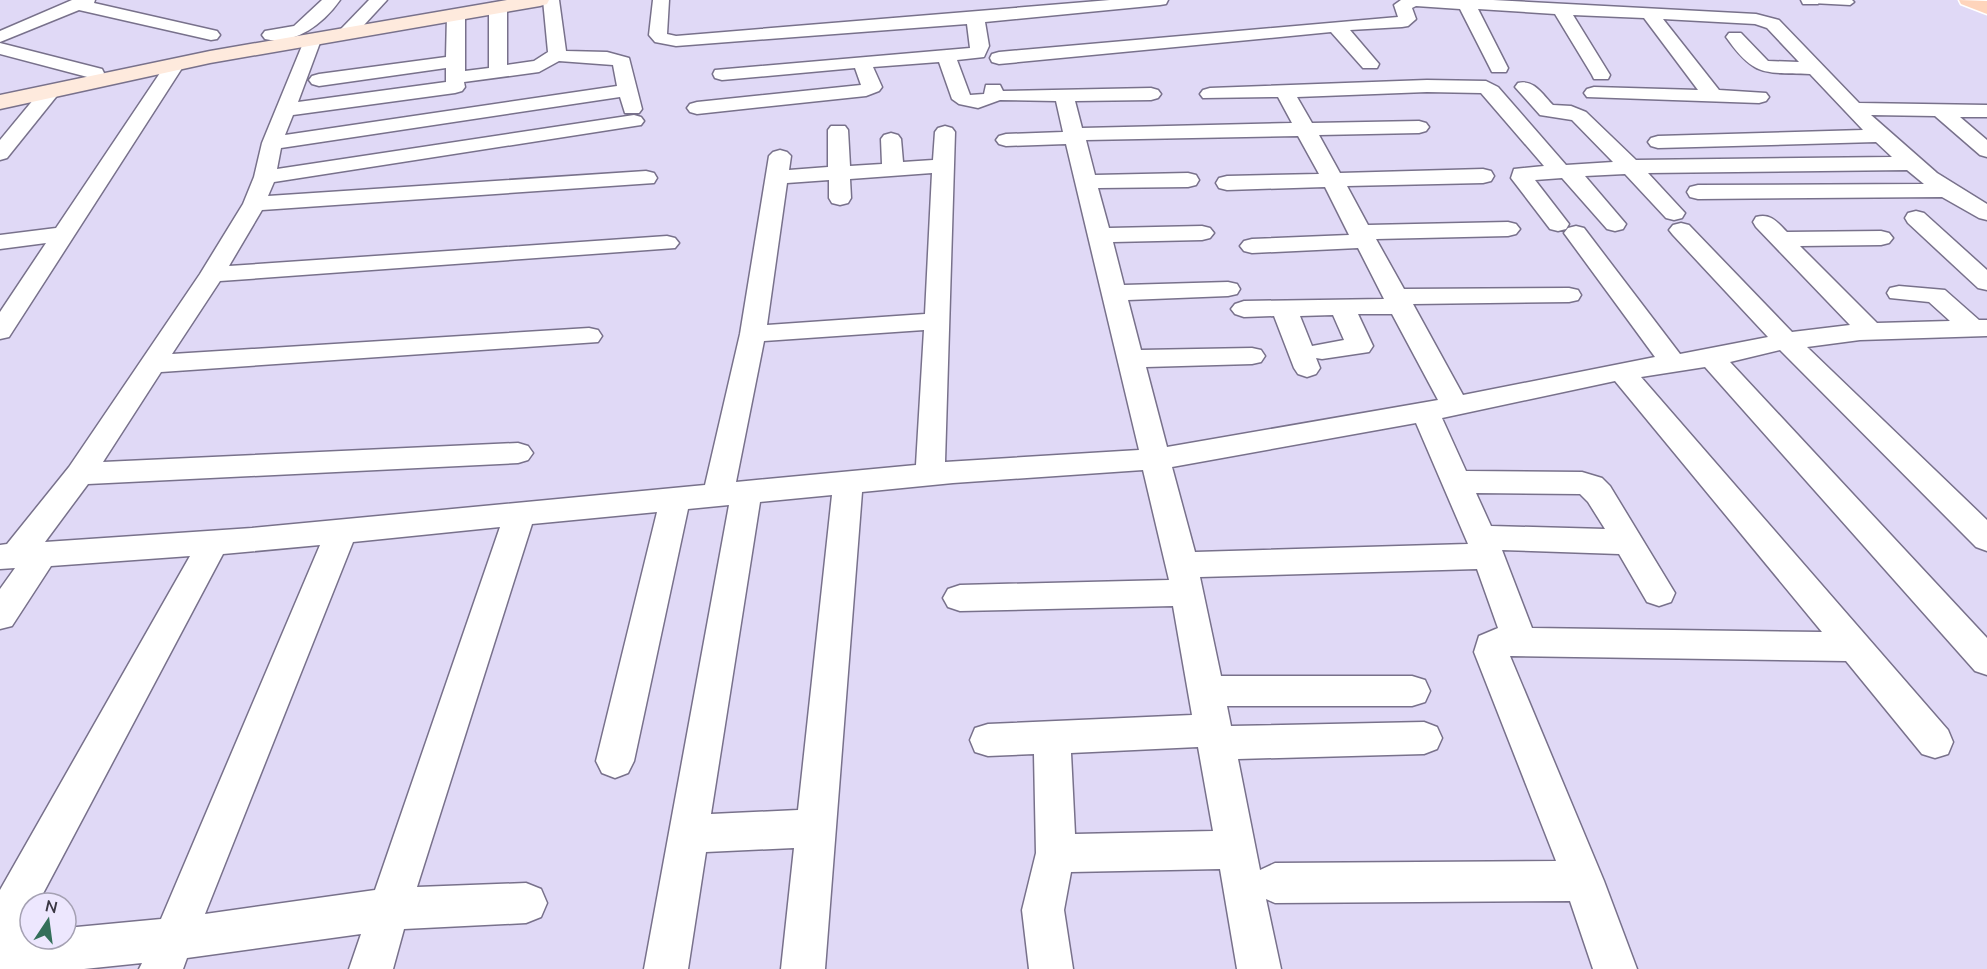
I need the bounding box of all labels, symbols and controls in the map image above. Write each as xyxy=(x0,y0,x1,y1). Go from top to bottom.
north arrow xyxy=(18,891,78,951)
text: N xyxy=(43,895,60,917)

